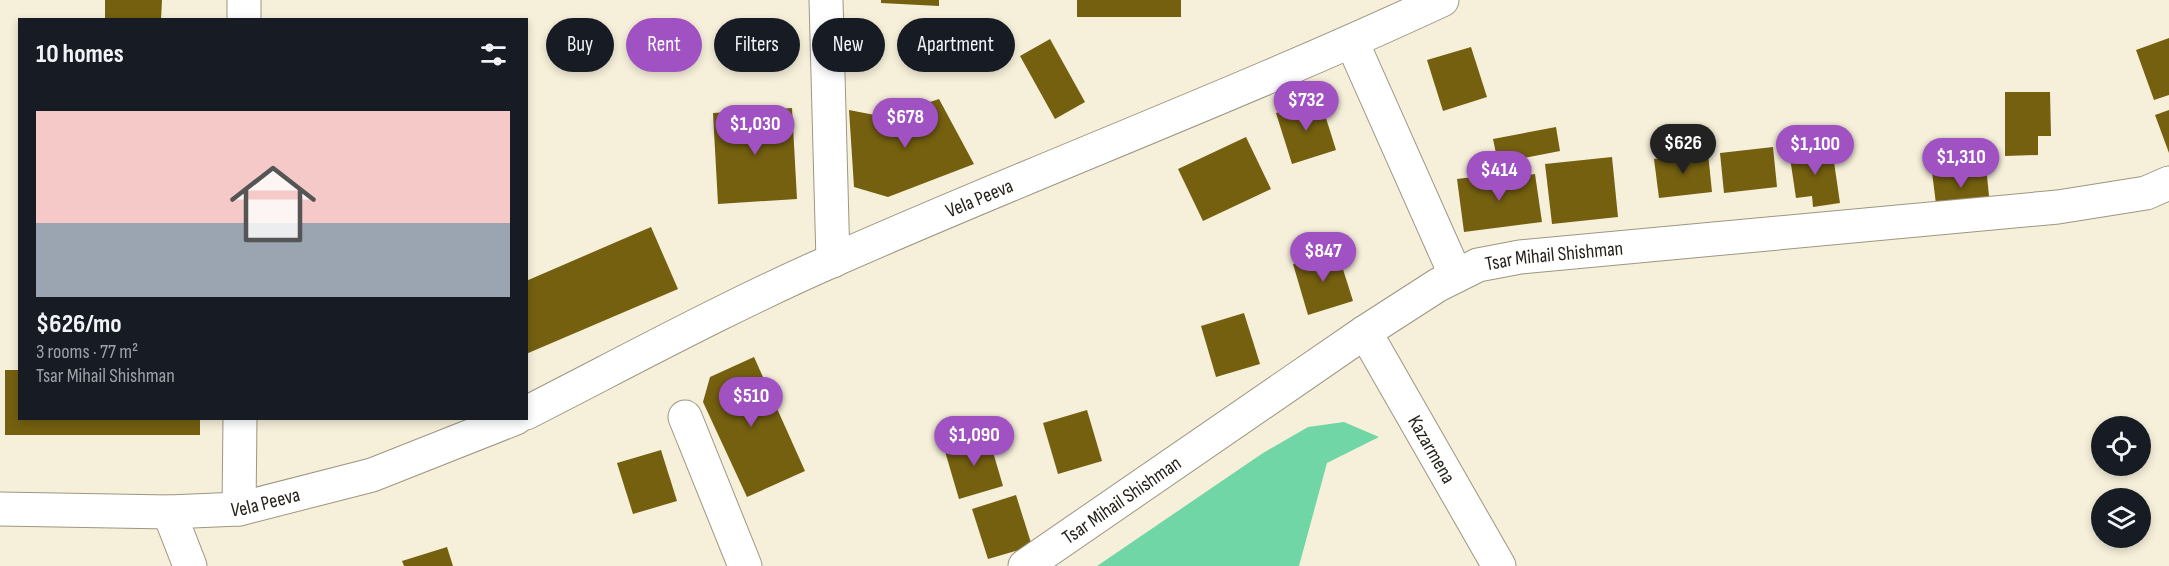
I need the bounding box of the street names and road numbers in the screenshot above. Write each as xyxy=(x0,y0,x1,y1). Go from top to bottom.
street label: Vela Peeva xyxy=(942,174,1017,223)
street label: Tsar Mihail Shishman xyxy=(1483,236,1624,276)
street label: Kazarmena xyxy=(1402,411,1460,488)
street label: Tsar Mihail Shishman xyxy=(1058,451,1186,550)
street label: Vela Peeva xyxy=(230,483,303,522)

